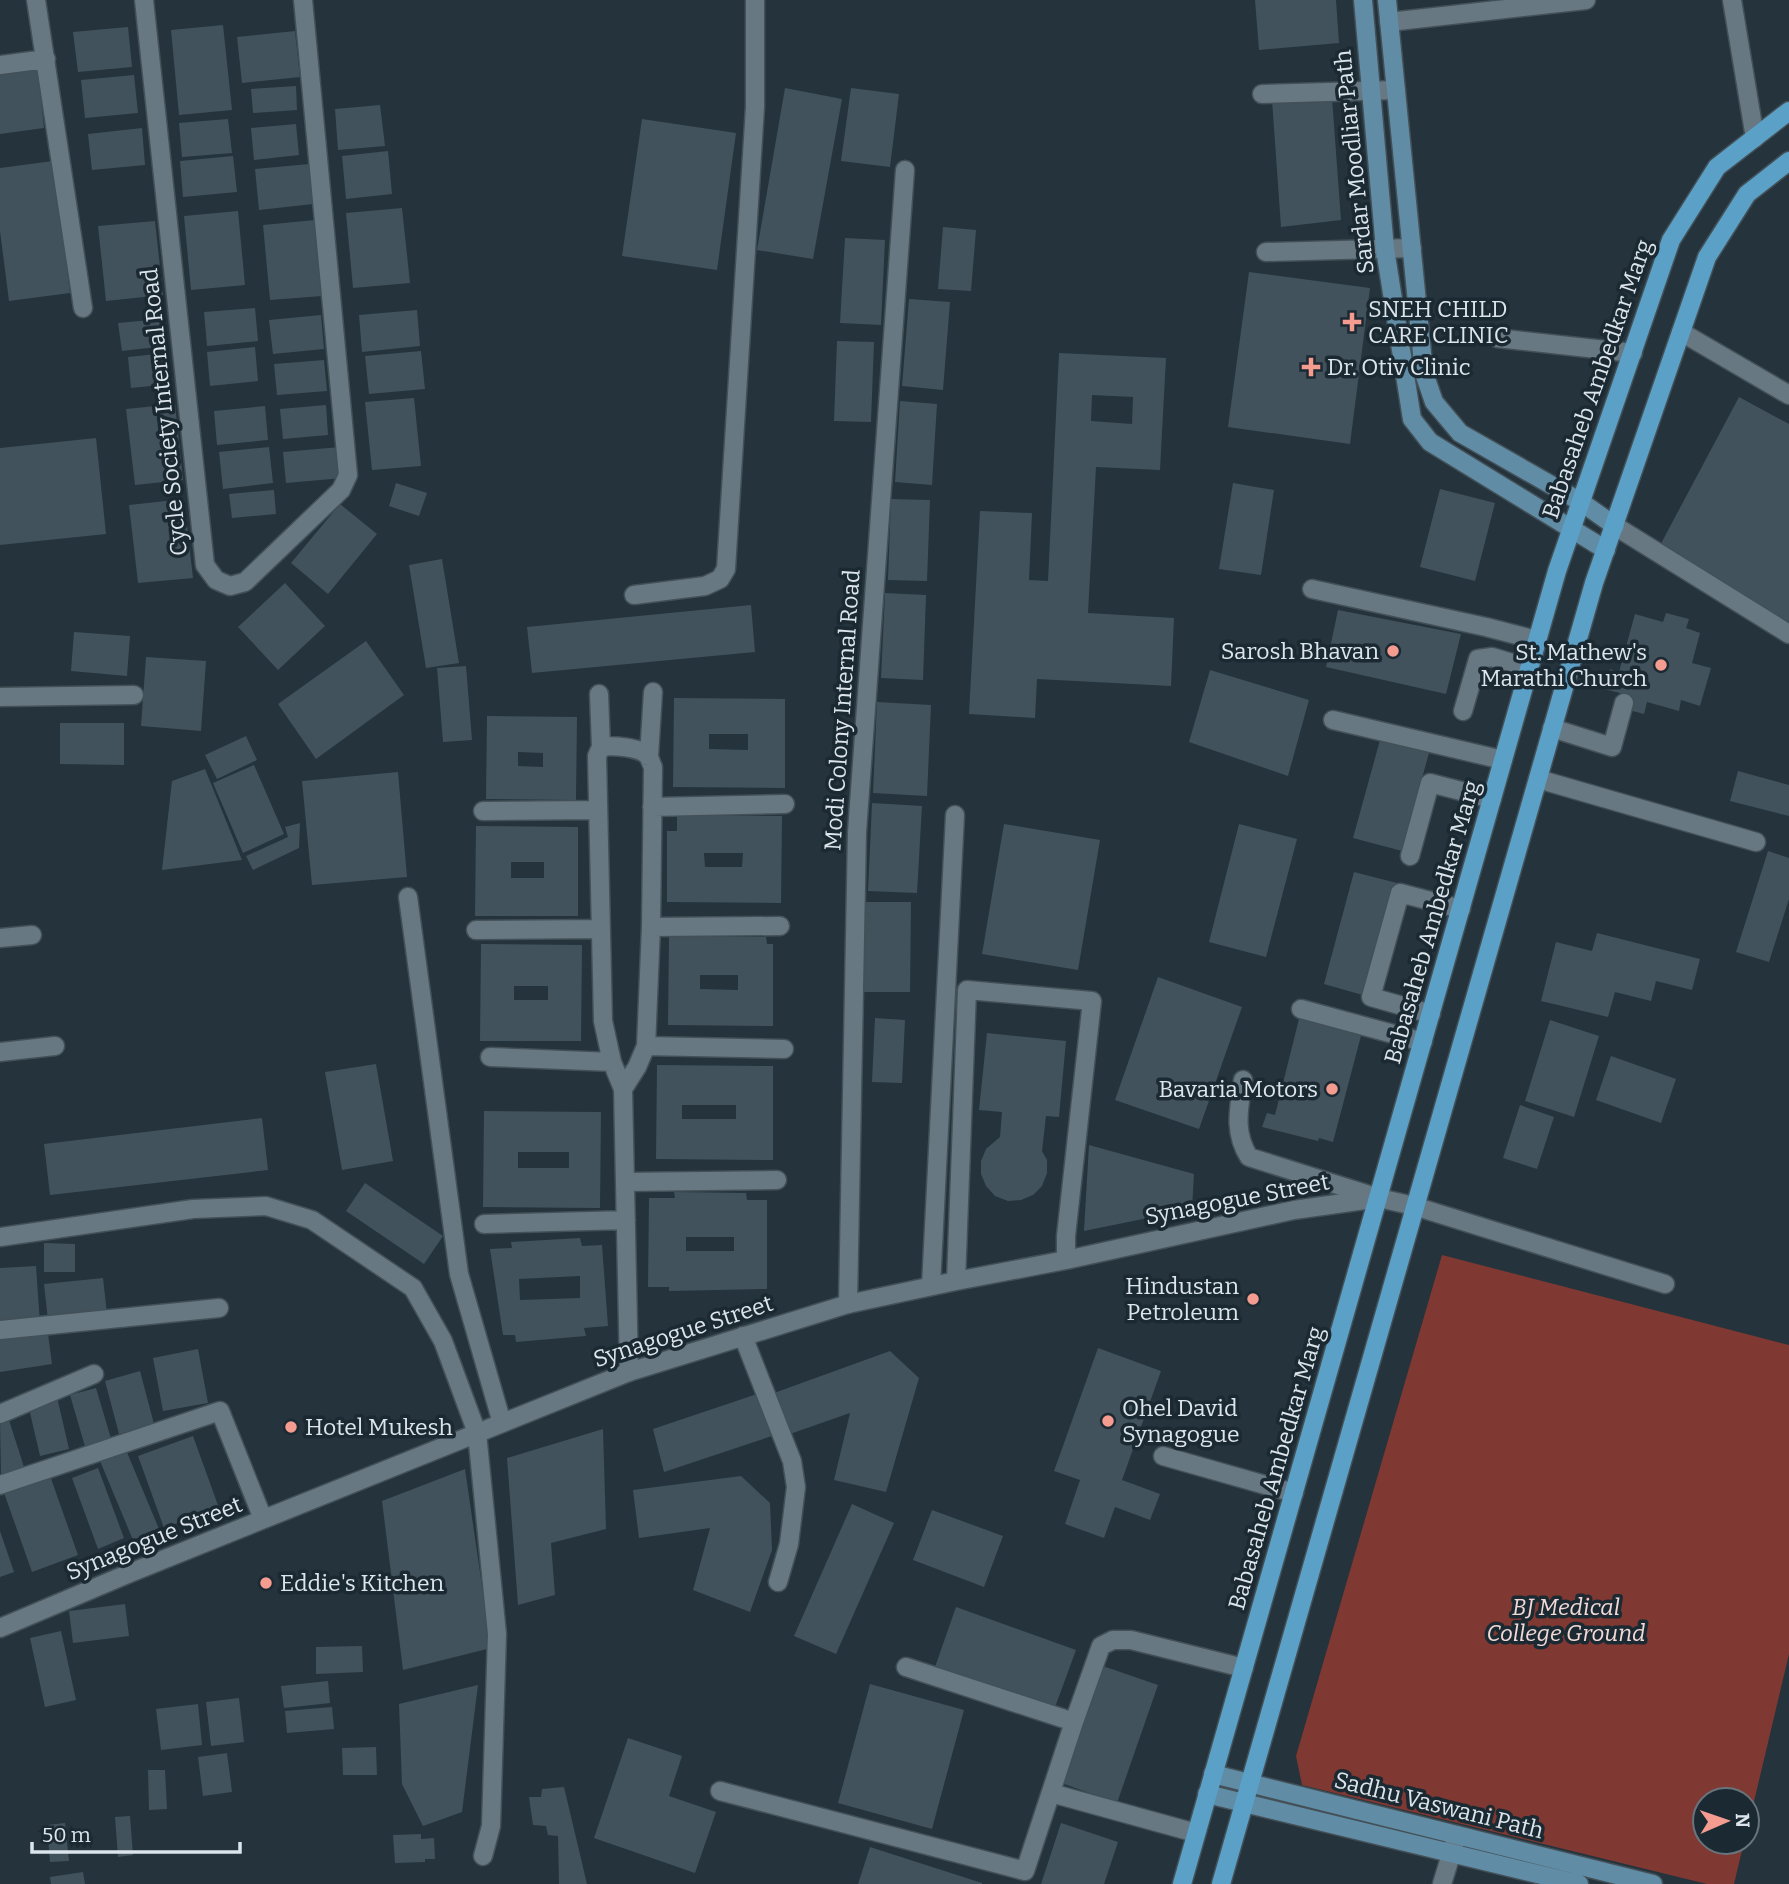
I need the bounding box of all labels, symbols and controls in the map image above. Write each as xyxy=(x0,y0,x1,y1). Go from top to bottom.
street label: Sardar Moodliar Path xyxy=(1328,49,1380,275)
street label: Babasaheb Ambedkar Marg xyxy=(1536,236,1658,522)
street label: Cycle Society Internal Road xyxy=(135,266,193,557)
place label: SNEH CHILD CARE CLINIC xyxy=(1368,295,1509,349)
marker: SNEH CHILD CARE CLINIC xyxy=(1342,312,1362,332)
place label: Dr. Otiv Clinic xyxy=(1327,353,1471,381)
marker: Dr. Otiv Clinic xyxy=(1301,357,1321,377)
street label: Modi Colony Internal Road xyxy=(818,568,866,852)
place label: Sarosh Bhavan xyxy=(1221,637,1379,665)
place label: St. Mathew's Marathi Church xyxy=(1480,638,1647,692)
marker: Sarosh Bhavan xyxy=(1385,643,1401,659)
marker: St. Mathew's Marathi Church xyxy=(1653,657,1669,673)
street label: Babasaheb Ambedkar Marg xyxy=(1378,777,1486,1067)
place label: Bavaria Motors xyxy=(1158,1075,1318,1103)
marker: Bavaria Motors xyxy=(1324,1081,1340,1097)
street label: Synagogue Street xyxy=(1142,1167,1332,1231)
place label: Hindustan Petroleum xyxy=(1125,1272,1239,1326)
street label: Synagogue Street xyxy=(590,1289,776,1373)
marker: Hindustan Petroleum xyxy=(1245,1291,1261,1307)
street label: Babasaheb Ambedkar Marg xyxy=(1222,1323,1330,1613)
place label: Ohel David Synagogue xyxy=(1122,1394,1240,1448)
place label: Hotel Mukesh xyxy=(305,1413,453,1441)
marker: Ohel David Synagogue xyxy=(1100,1413,1116,1429)
marker: Hotel Mukesh xyxy=(283,1419,299,1435)
street label: Synagogue Street xyxy=(62,1490,246,1586)
place label: Eddie's Kitchen xyxy=(280,1569,445,1597)
marker: Eddie's Kitchen xyxy=(258,1575,274,1591)
park label: BJ Medical College Ground xyxy=(1486,1593,1646,1647)
street label: Sadhu Vaswani Path xyxy=(1332,1765,1546,1845)
north arrow xyxy=(1691,1786,1761,1856)
scale bar xyxy=(32,1811,240,1855)
text: N xyxy=(1731,1813,1754,1828)
text: 50 m xyxy=(42,1822,91,1848)

